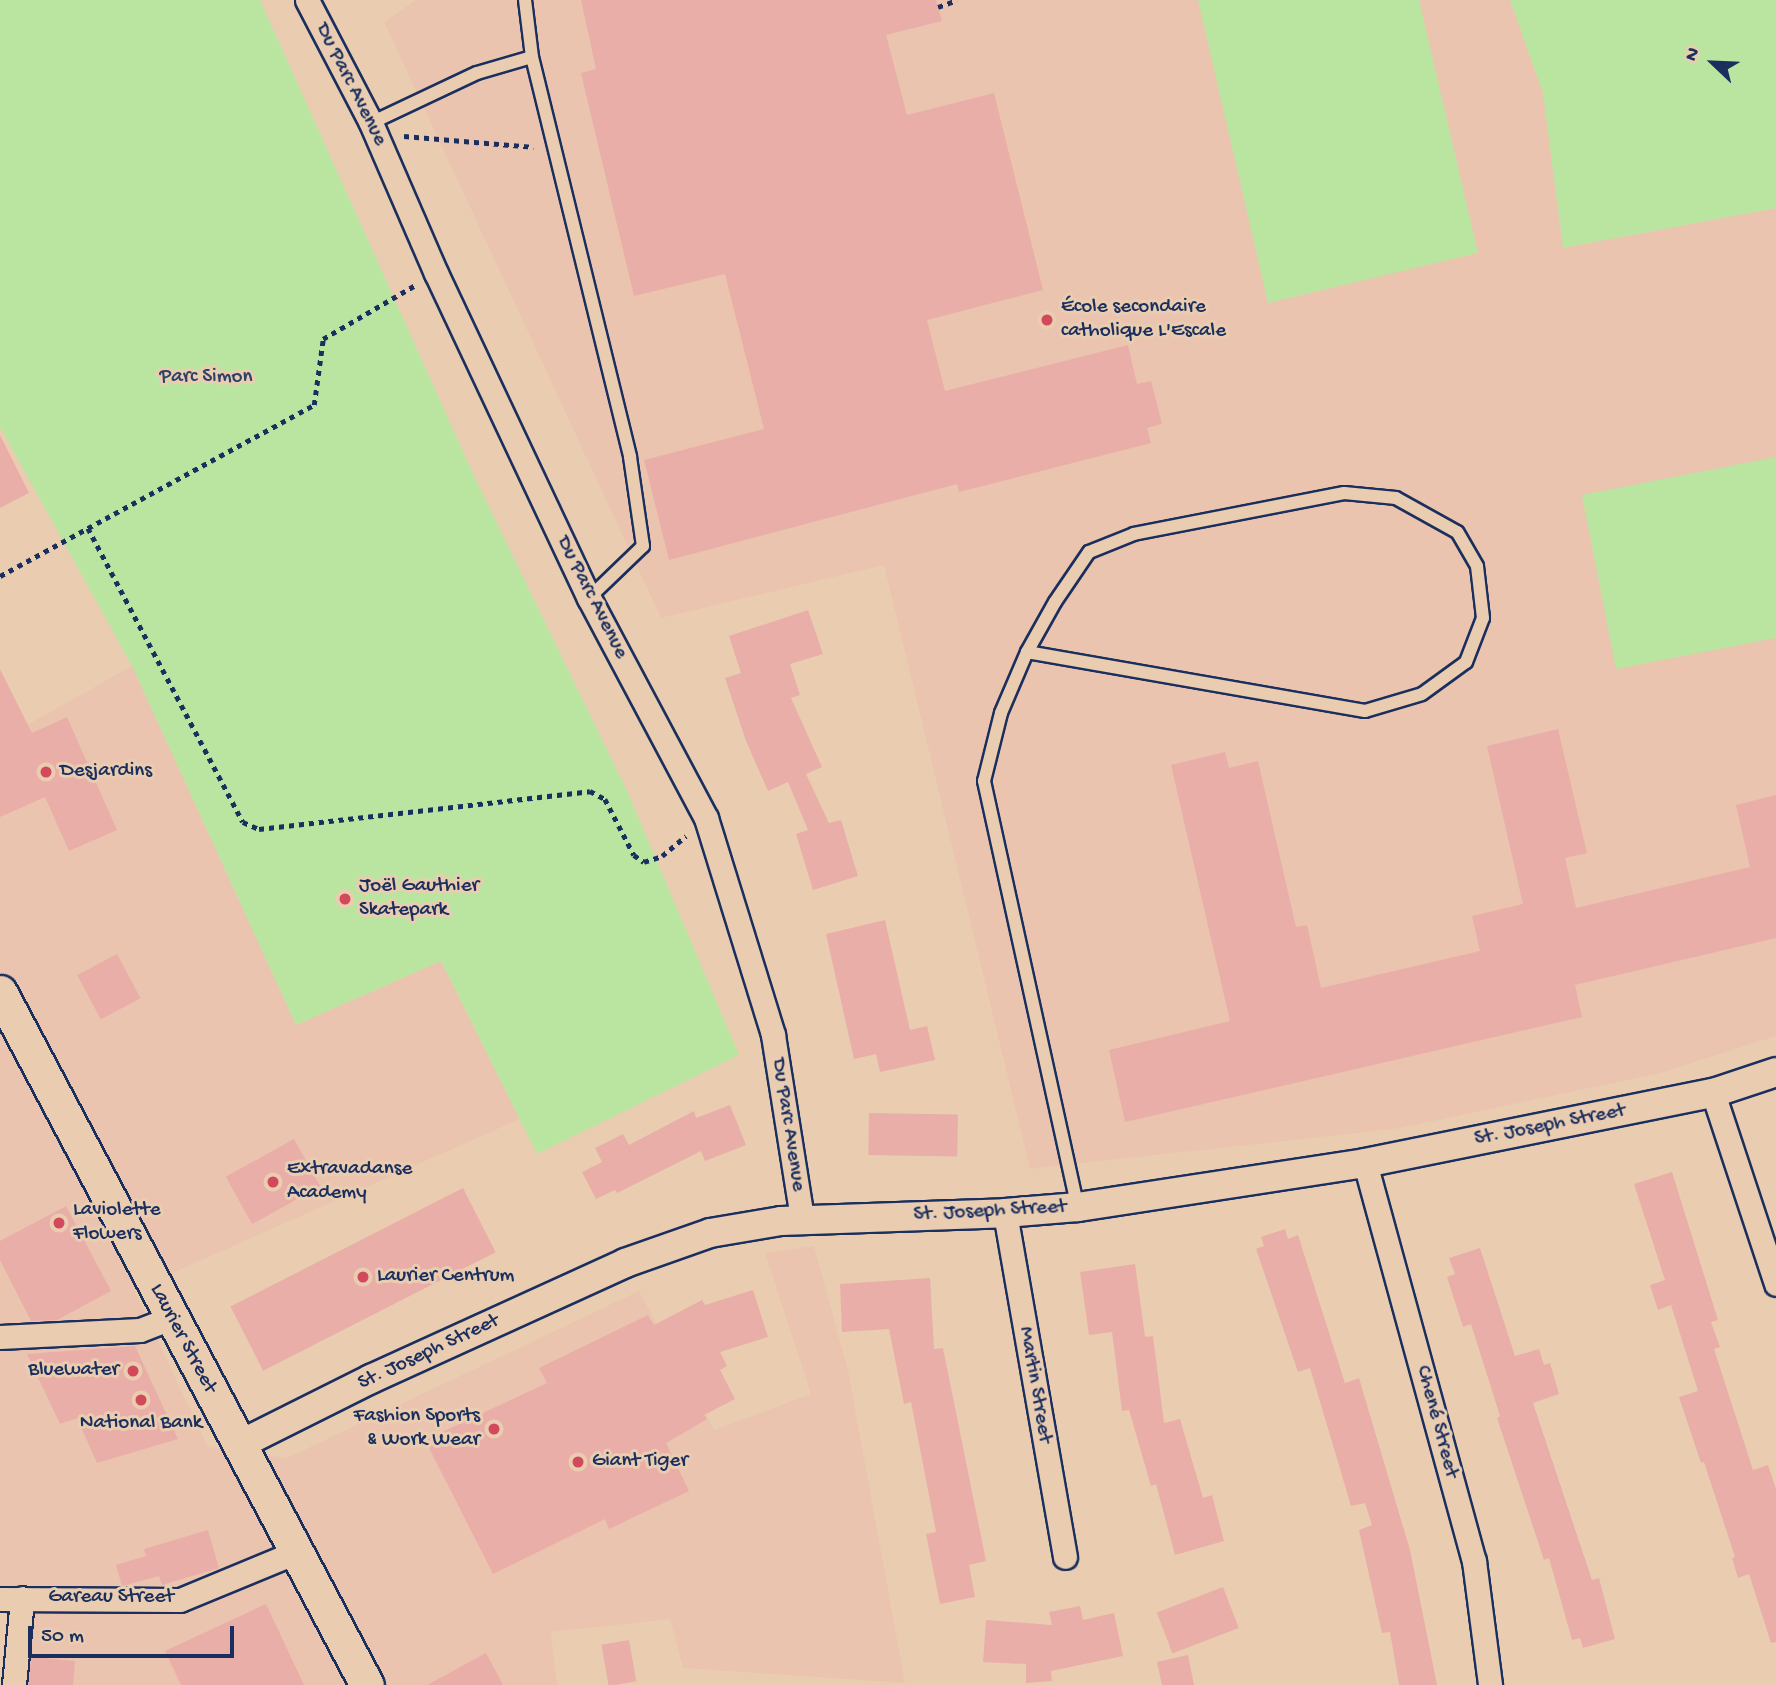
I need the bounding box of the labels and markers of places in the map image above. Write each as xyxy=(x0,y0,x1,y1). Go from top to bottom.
place label: École secondaire catholique L'Escale xyxy=(1061,295,1226,345)
marker: École secondaire catholique L'Escale xyxy=(1039,312,1055,328)
place label: Desjardins xyxy=(60,759,152,785)
marker: Desjardins xyxy=(38,764,54,780)
place label: Joël Gauthier Skatepark xyxy=(359,874,479,924)
marker: Joël Gauthier Skatepark xyxy=(337,891,353,907)
place label: Extravadanse Academy xyxy=(287,1157,412,1207)
marker: Extravadanse Academy xyxy=(265,1174,281,1190)
place label: Laviolette Flowers xyxy=(73,1198,161,1248)
marker: Laviolette Flowers xyxy=(51,1215,67,1231)
place label: Laurier Centrum xyxy=(377,1264,514,1290)
marker: Laurier Centrum xyxy=(355,1269,371,1285)
place label: Bluewater xyxy=(28,1358,119,1384)
marker: Bluewater xyxy=(125,1363,141,1379)
marker: National Bank xyxy=(133,1392,149,1408)
place label: Fashion Sports & Work Wear xyxy=(353,1404,480,1454)
place label: National Bank xyxy=(80,1411,202,1437)
marker: Fashion Sports & Work Wear xyxy=(486,1421,502,1437)
place label: Giant Tiger xyxy=(592,1449,688,1475)
marker: Giant Tiger xyxy=(570,1454,586,1470)

